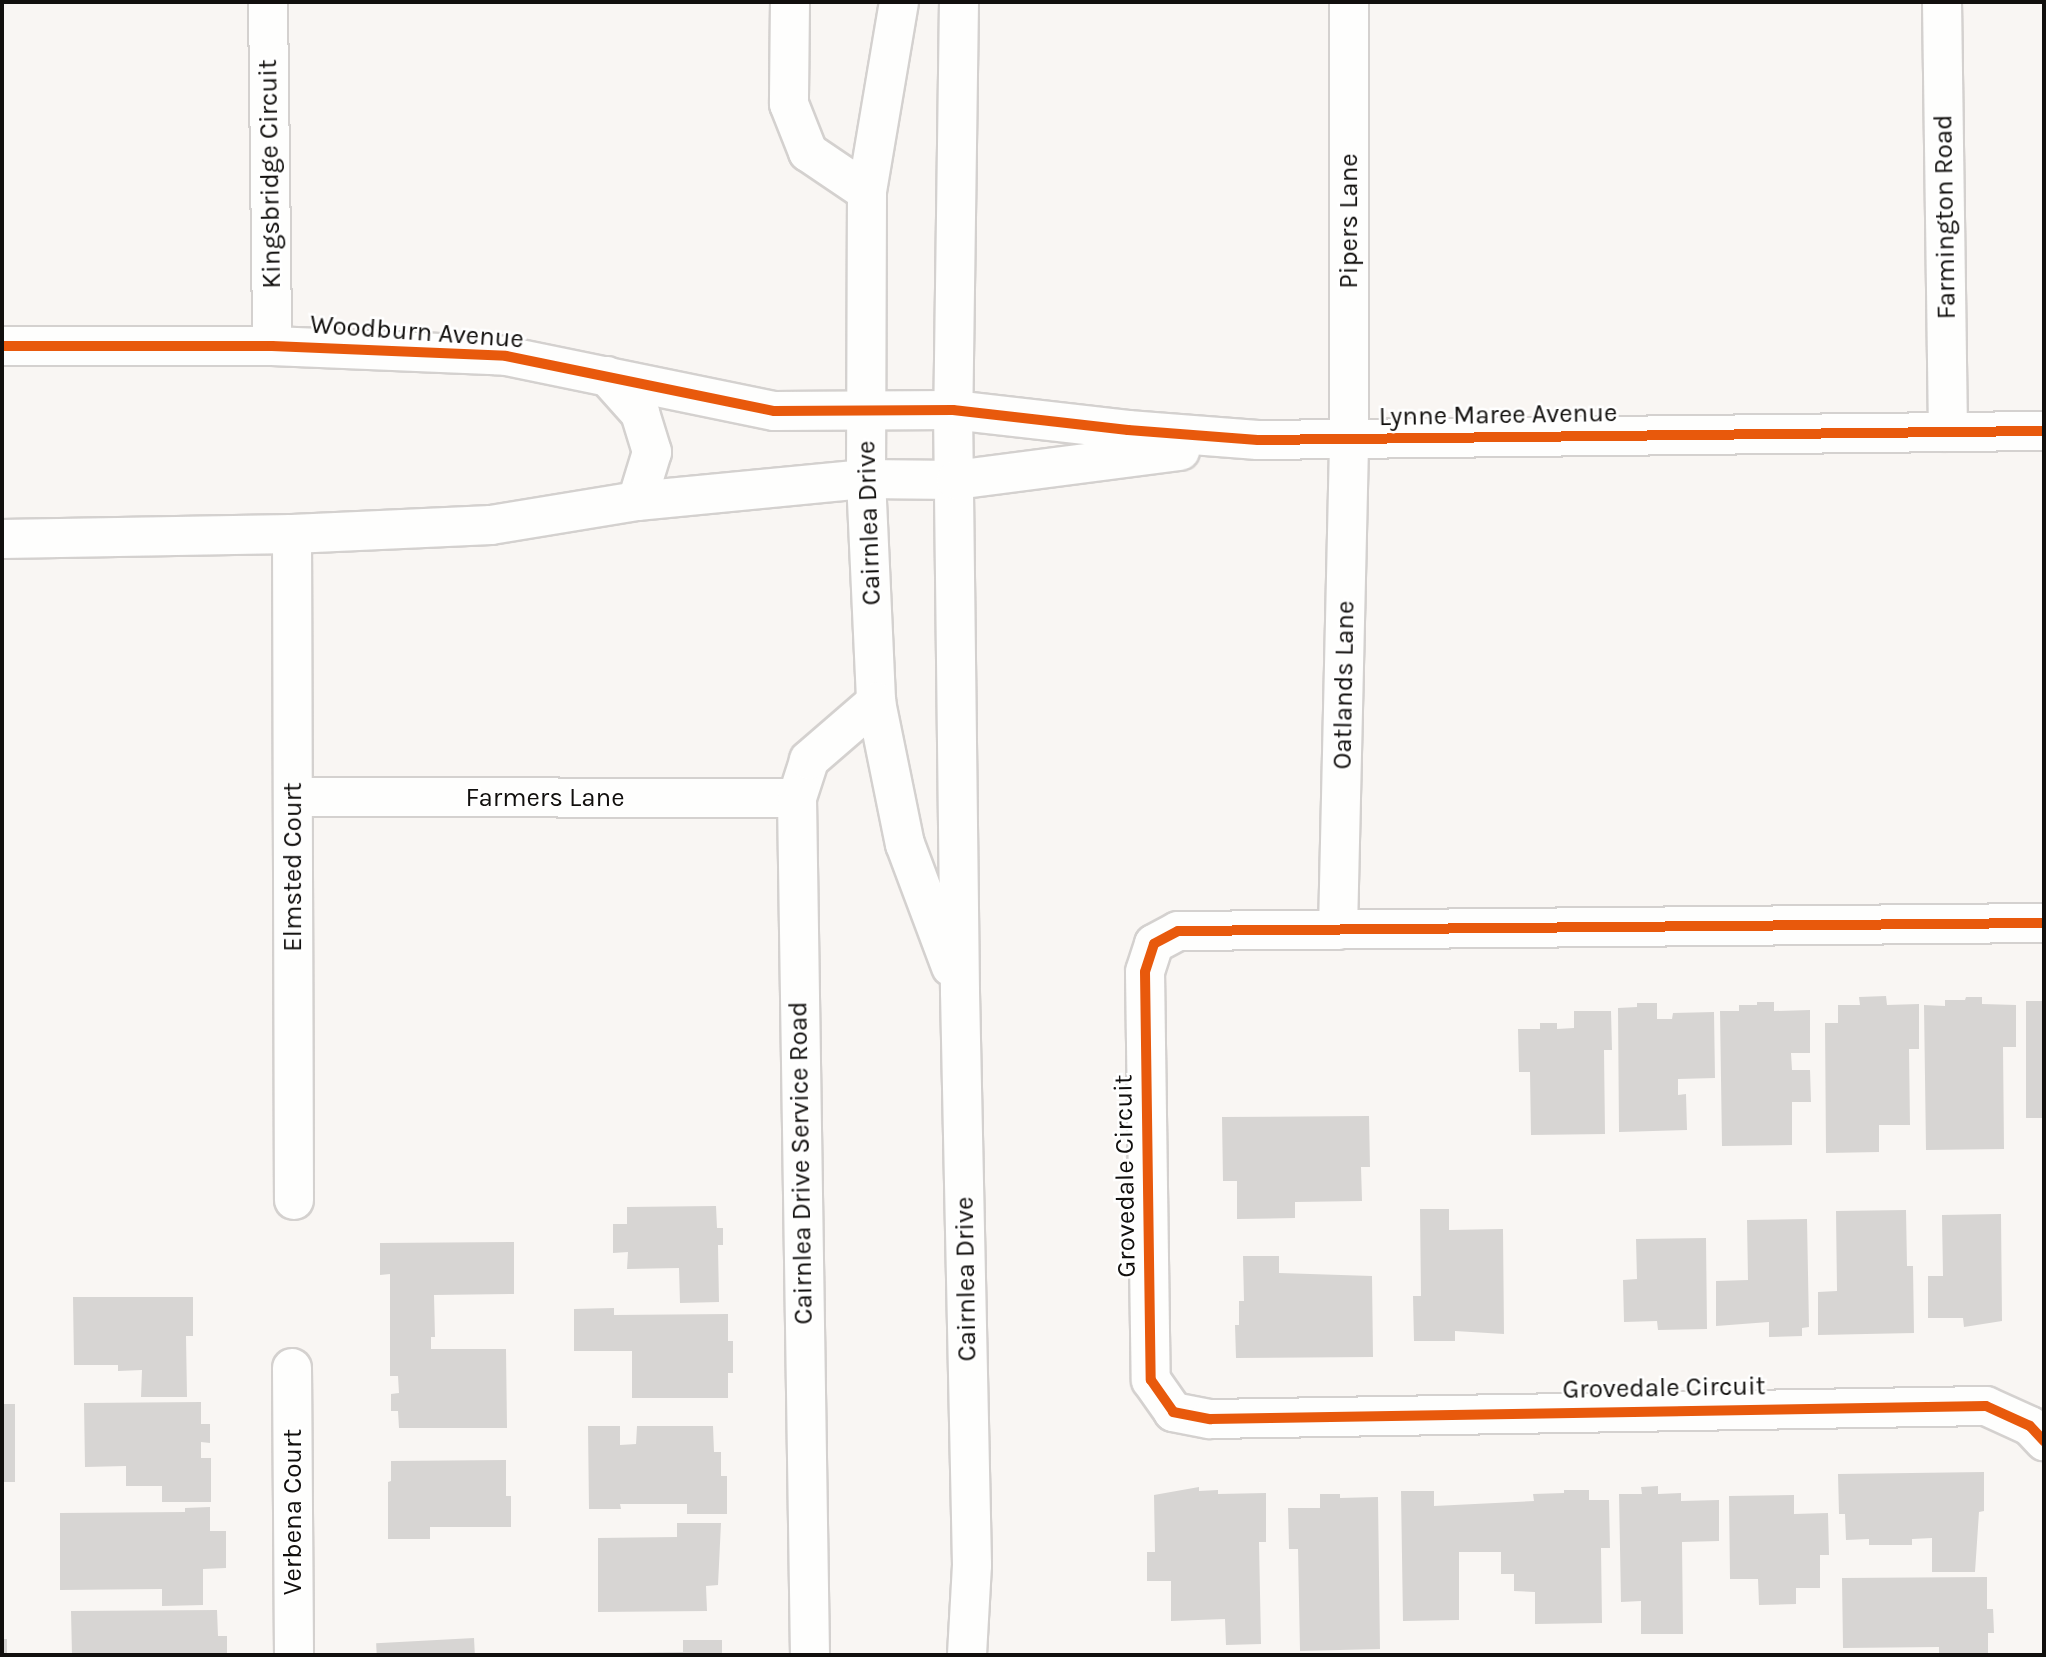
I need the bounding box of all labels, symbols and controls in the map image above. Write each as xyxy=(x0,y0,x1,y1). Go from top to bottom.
street label: Kingsbridge Circuit xyxy=(252,59,288,289)
street label: Farmington Road xyxy=(1928,114,1962,320)
street label: Pipers Lane xyxy=(1333,153,1365,289)
street label: Woodburn Avenue xyxy=(309,309,525,355)
street label: Lynne Maree Avenue xyxy=(1378,397,1618,433)
street label: Cairnlea Drive xyxy=(851,440,887,606)
street label: Oatlands Lane xyxy=(1327,600,1361,770)
street label: Elmsted Court xyxy=(277,782,309,952)
street label: Farmers Lane xyxy=(465,782,625,814)
street label: Cairnlea Drive Service Road xyxy=(783,1001,819,1325)
street label: Grovedale Circuit xyxy=(1108,1074,1142,1278)
street label: Cairnlea Drive xyxy=(949,1196,983,1362)
street label: Grovedale Circuit xyxy=(1562,1371,1766,1405)
street label: Verbena Court xyxy=(277,1429,309,1595)

